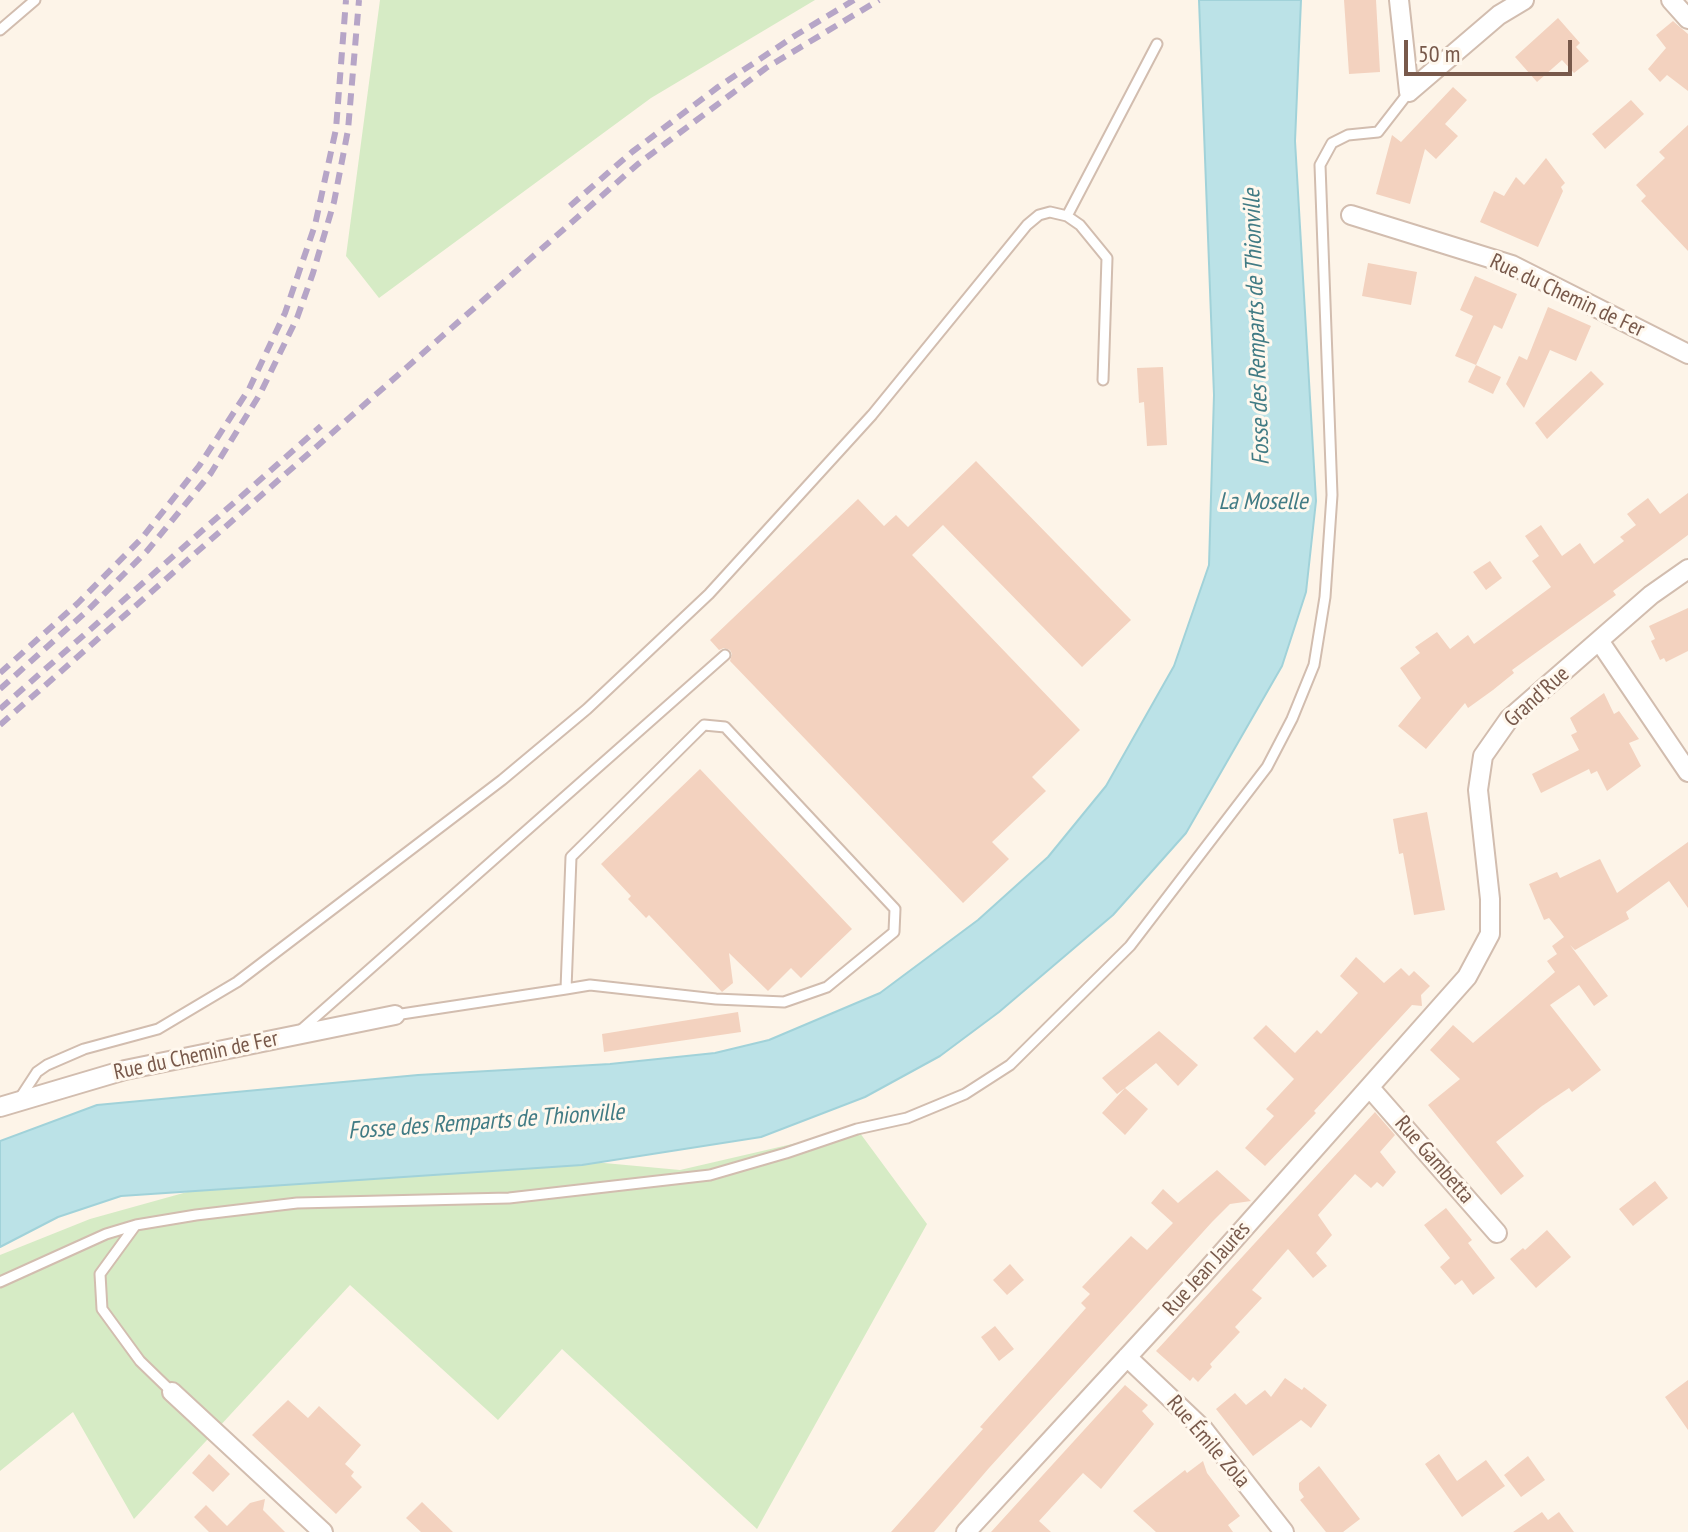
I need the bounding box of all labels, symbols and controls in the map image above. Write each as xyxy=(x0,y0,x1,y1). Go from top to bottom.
scale bar xyxy=(1408,24,1576,74)
text: 50 m xyxy=(1418,38,1460,69)
water label: Fosse des Remparts de Thionville xyxy=(1238,188,1276,466)
street label: Rue du Chemin de Fer xyxy=(1486,249,1648,343)
water label: La Moselle xyxy=(1218,488,1308,516)
street label: Grand'Rue xyxy=(1499,661,1575,733)
street label: Rue du Chemin de Fer xyxy=(111,1026,281,1086)
water label: Fosse des Remparts de Thionville xyxy=(347,1098,625,1146)
street label: Rue Gambetta xyxy=(1389,1111,1479,1209)
street label: Rue Jean Jaurès xyxy=(1158,1216,1256,1322)
street label: Rue Émile Zola xyxy=(1161,1391,1255,1493)

